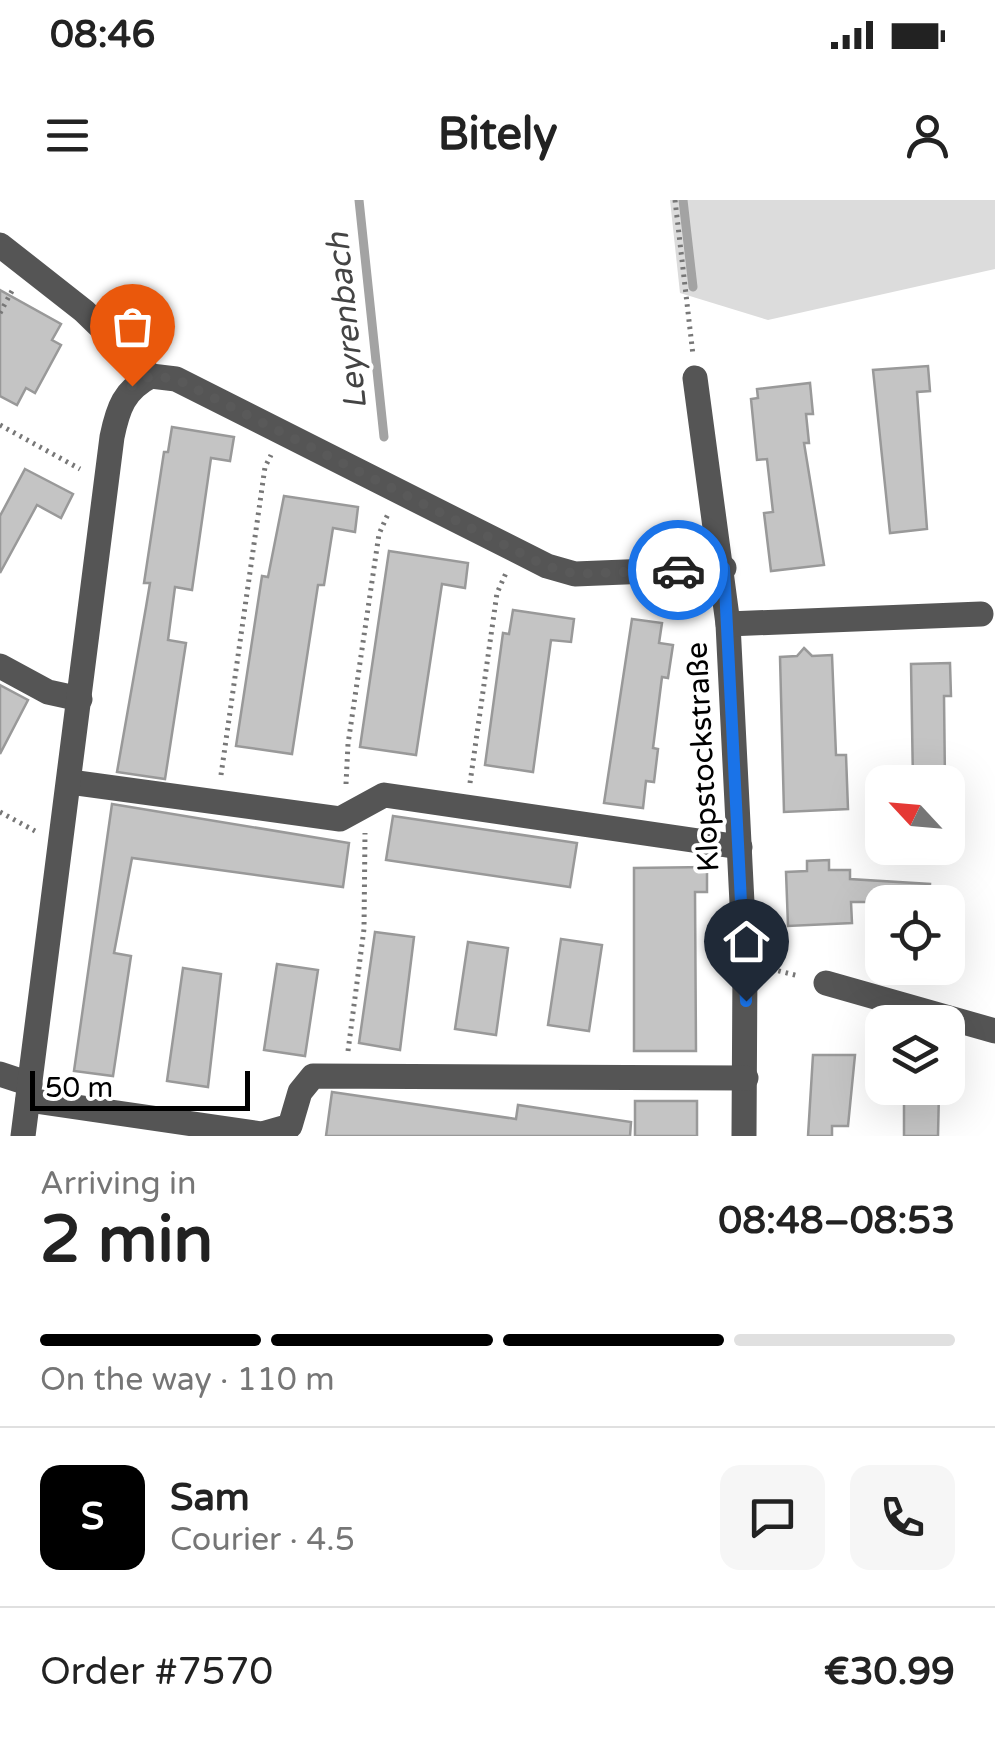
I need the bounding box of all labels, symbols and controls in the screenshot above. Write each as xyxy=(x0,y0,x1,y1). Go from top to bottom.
text: 08:46 xyxy=(50,12,155,58)
icon: menu xyxy=(40,108,95,163)
text: Bitely xyxy=(438,108,557,162)
icon: person xyxy=(900,108,955,163)
water label: Leyrenbach xyxy=(319,229,375,411)
pin xyxy=(90,284,175,387)
icon: bag xyxy=(105,299,160,354)
courier xyxy=(628,520,728,620)
icon: car xyxy=(651,543,706,598)
street label: Klopstockstraße xyxy=(679,641,727,873)
north arrow xyxy=(865,765,965,865)
map controls xyxy=(865,765,965,1105)
button: locate xyxy=(865,885,965,985)
pin xyxy=(704,899,789,1002)
icon: home xyxy=(719,914,774,969)
button: layers xyxy=(865,1005,965,1105)
scale bar xyxy=(30,1066,250,1110)
text: 50 m xyxy=(45,1071,113,1105)
text: Arriving in xyxy=(40,1165,197,1203)
text: 08:48–08:53 xyxy=(718,1198,955,1244)
text: 2 min xyxy=(40,1201,213,1280)
text: On the way · 110 m xyxy=(40,1361,335,1399)
button: chat xyxy=(720,1465,825,1570)
button: phone xyxy=(850,1465,955,1570)
text: Sam xyxy=(170,1475,250,1521)
text: S xyxy=(81,1494,104,1540)
text: Courier · 4.5 xyxy=(170,1521,355,1559)
text: Order #7570 xyxy=(40,1649,273,1695)
text: €30.99 xyxy=(824,1649,955,1695)

